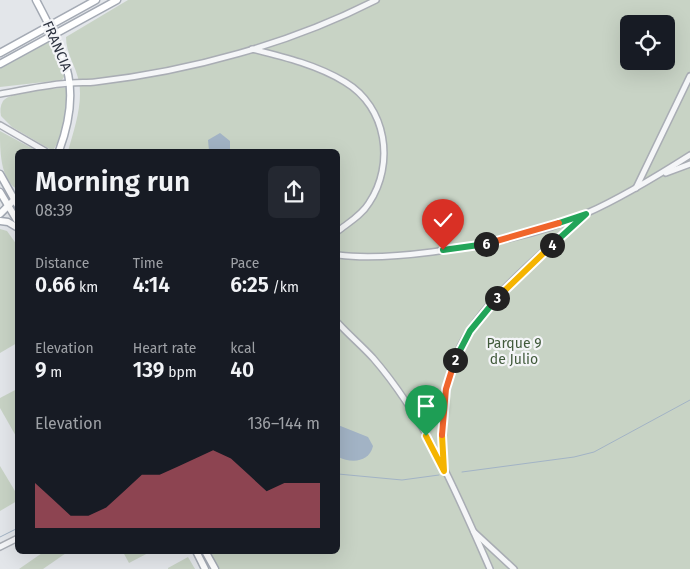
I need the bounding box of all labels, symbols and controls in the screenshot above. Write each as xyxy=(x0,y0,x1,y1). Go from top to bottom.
map controls xyxy=(620,15,675,70)
button: locate xyxy=(620,15,675,70)
street label: FRANCIA xyxy=(39,18,75,74)
text: Morning run xyxy=(35,165,190,198)
button: share xyxy=(268,166,320,218)
pin xyxy=(422,199,464,250)
text: 08:39 xyxy=(35,201,73,220)
icon: check xyxy=(429,206,457,234)
pin: 6 xyxy=(474,232,498,256)
pin: 4 xyxy=(540,232,564,258)
text: 6 xyxy=(483,236,490,253)
text: 4 xyxy=(549,237,556,254)
text: Distance xyxy=(35,255,89,272)
text: Time xyxy=(133,255,163,272)
text: Pace xyxy=(230,255,259,272)
text: 0.66 xyxy=(35,272,75,298)
text: 4:14 xyxy=(133,272,170,298)
text: 6:25 xyxy=(230,272,269,298)
text: km xyxy=(75,279,98,296)
text: /km xyxy=(269,279,299,296)
pin: 3 xyxy=(484,286,510,310)
text: 3 xyxy=(494,290,501,307)
park label: Parque 9 de Julio xyxy=(486,335,542,368)
text: Elevation xyxy=(35,340,94,357)
text: Heart rate xyxy=(133,340,196,357)
text: kcal xyxy=(230,340,256,357)
pin: 2 xyxy=(442,348,468,372)
text: 2 xyxy=(452,352,459,369)
text: 9 xyxy=(35,357,47,383)
text: 139 xyxy=(133,357,164,383)
text: 40 xyxy=(230,357,254,383)
text: m xyxy=(47,364,62,381)
text: bpm xyxy=(164,364,197,381)
pin xyxy=(405,385,447,436)
icon: arrive xyxy=(412,392,440,420)
text: Elevation xyxy=(35,414,102,433)
text: 136–144 m xyxy=(247,414,320,433)

